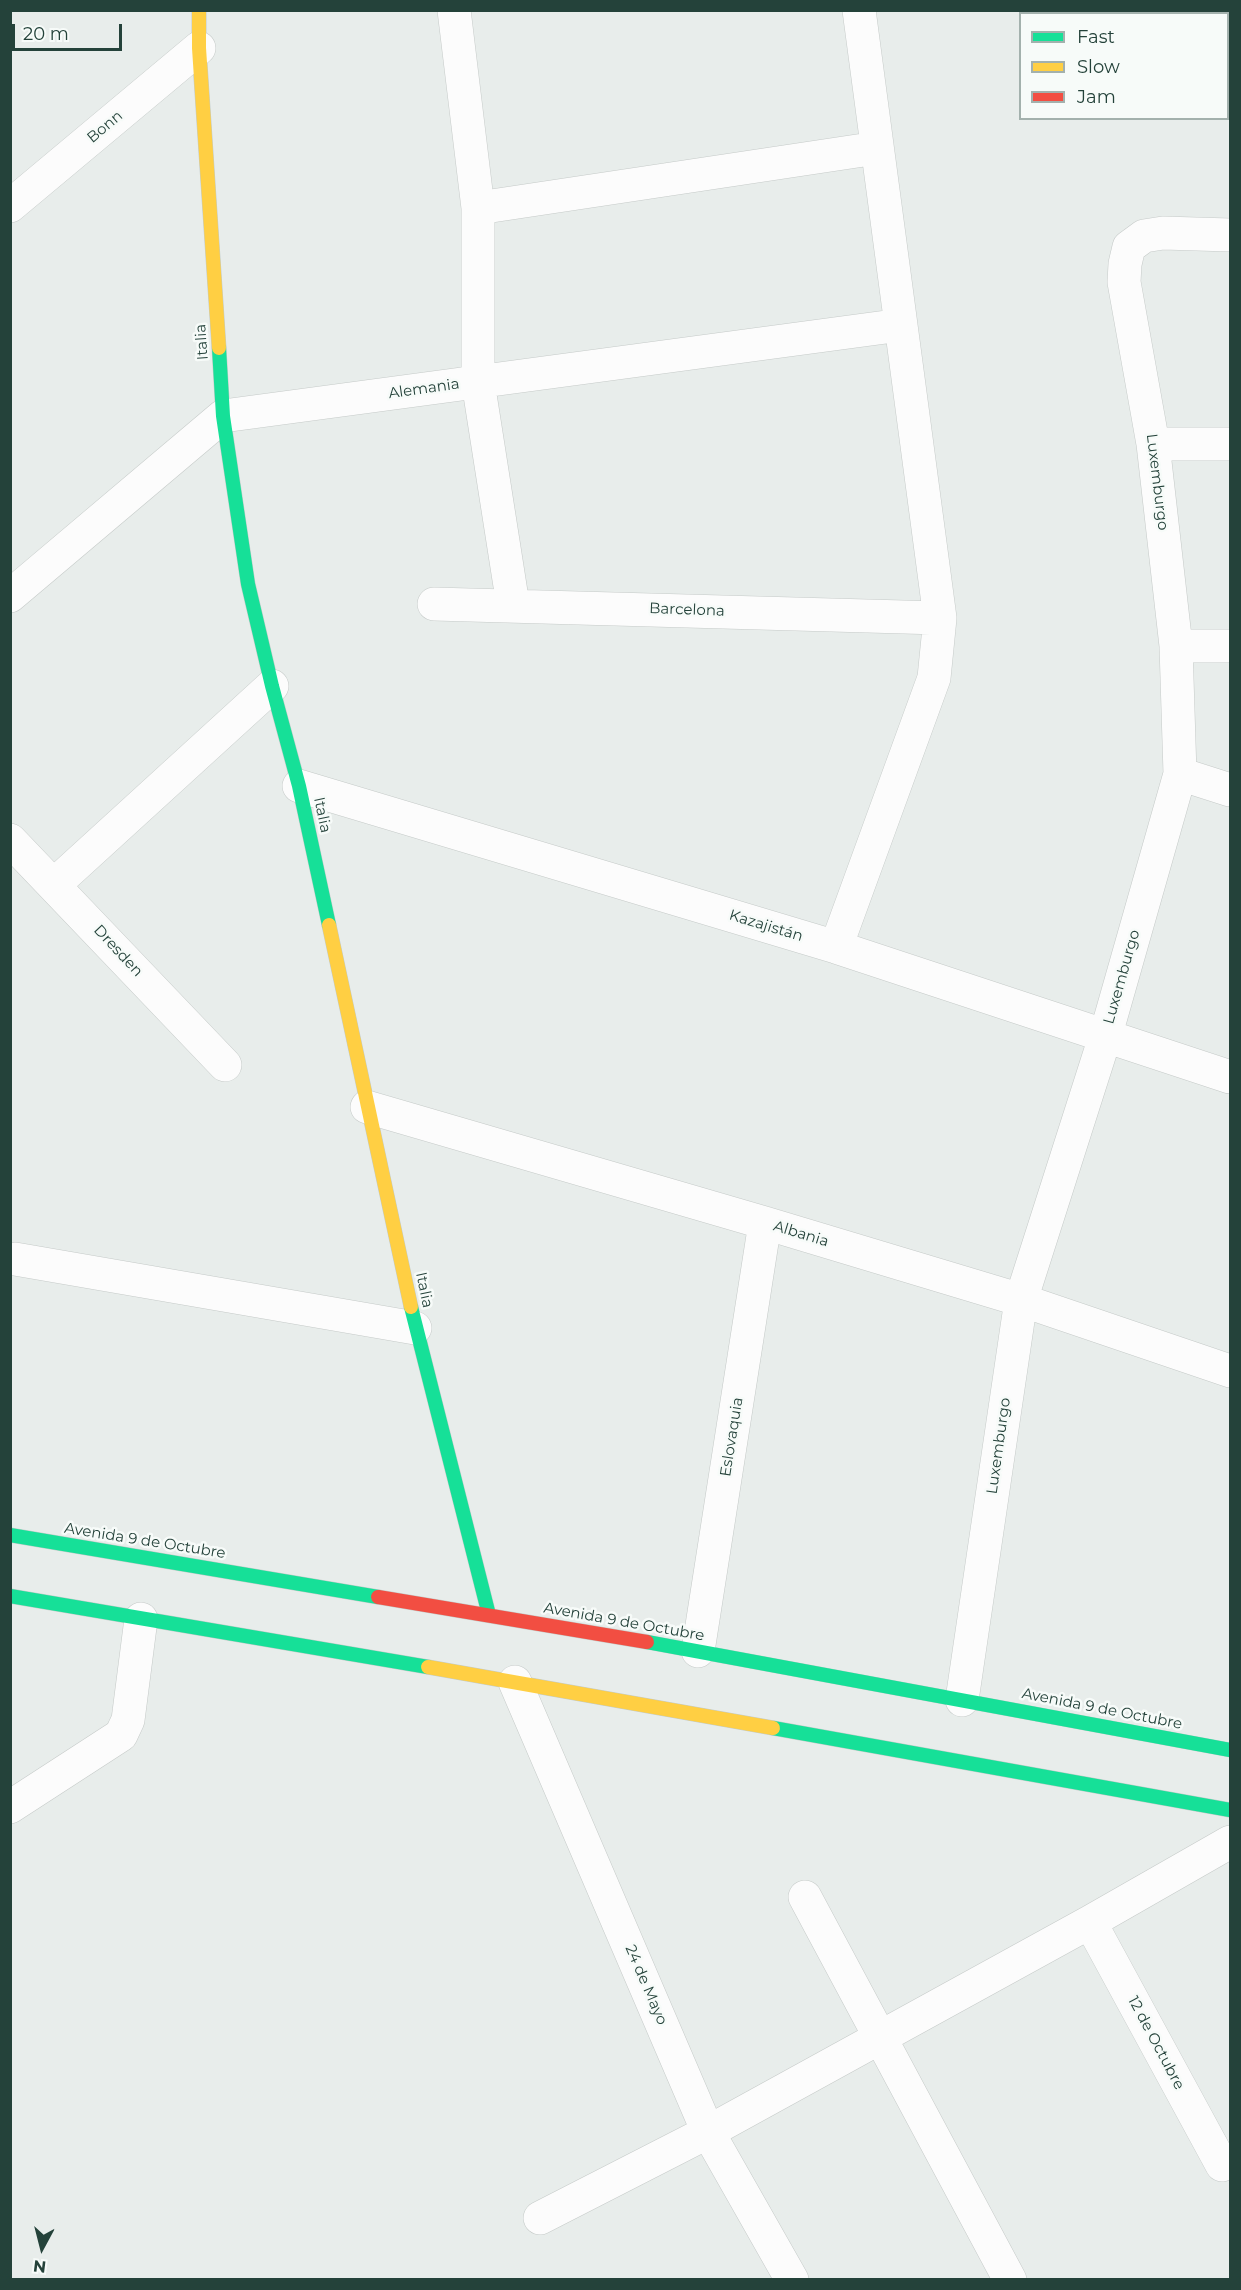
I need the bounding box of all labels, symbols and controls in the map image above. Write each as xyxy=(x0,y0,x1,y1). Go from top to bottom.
scale bar xyxy=(15,12,124,50)
legend xyxy=(1019,12,1229,120)
text: 20 m xyxy=(23,23,69,45)
text: Fast xyxy=(1077,26,1115,48)
text: Slow xyxy=(1077,56,1120,78)
text: Jam xyxy=(1077,86,1116,108)
street label: Bonn xyxy=(84,107,126,147)
street label: Italia xyxy=(192,323,212,361)
street label: Alemania xyxy=(387,375,461,403)
street label: Luxemburgo xyxy=(1142,433,1172,531)
street label: Barcelona xyxy=(649,600,725,620)
street label: Italia xyxy=(309,795,335,835)
street label: Kazajistán xyxy=(727,906,805,946)
street label: Dresden xyxy=(90,921,146,981)
street label: Luxemburgo xyxy=(1100,928,1144,1026)
street label: Albania xyxy=(771,1217,831,1251)
street label: Italia xyxy=(411,1270,437,1310)
street label: Eslovaquia xyxy=(717,1396,747,1478)
street label: Luxemburgo xyxy=(983,1397,1015,1495)
street label: Avenida 9 de Octubre xyxy=(63,1519,227,1563)
street label: Avenida 9 de Octubre xyxy=(542,1599,706,1645)
street label: Avenida 9 de Octubre xyxy=(1020,1685,1184,1733)
street label: 24 de Mayo xyxy=(621,1942,671,2028)
street label: 12 de Octubre xyxy=(1124,1993,1188,2093)
north arrow xyxy=(12,2218,72,2278)
text: N xyxy=(32,2256,47,2277)

